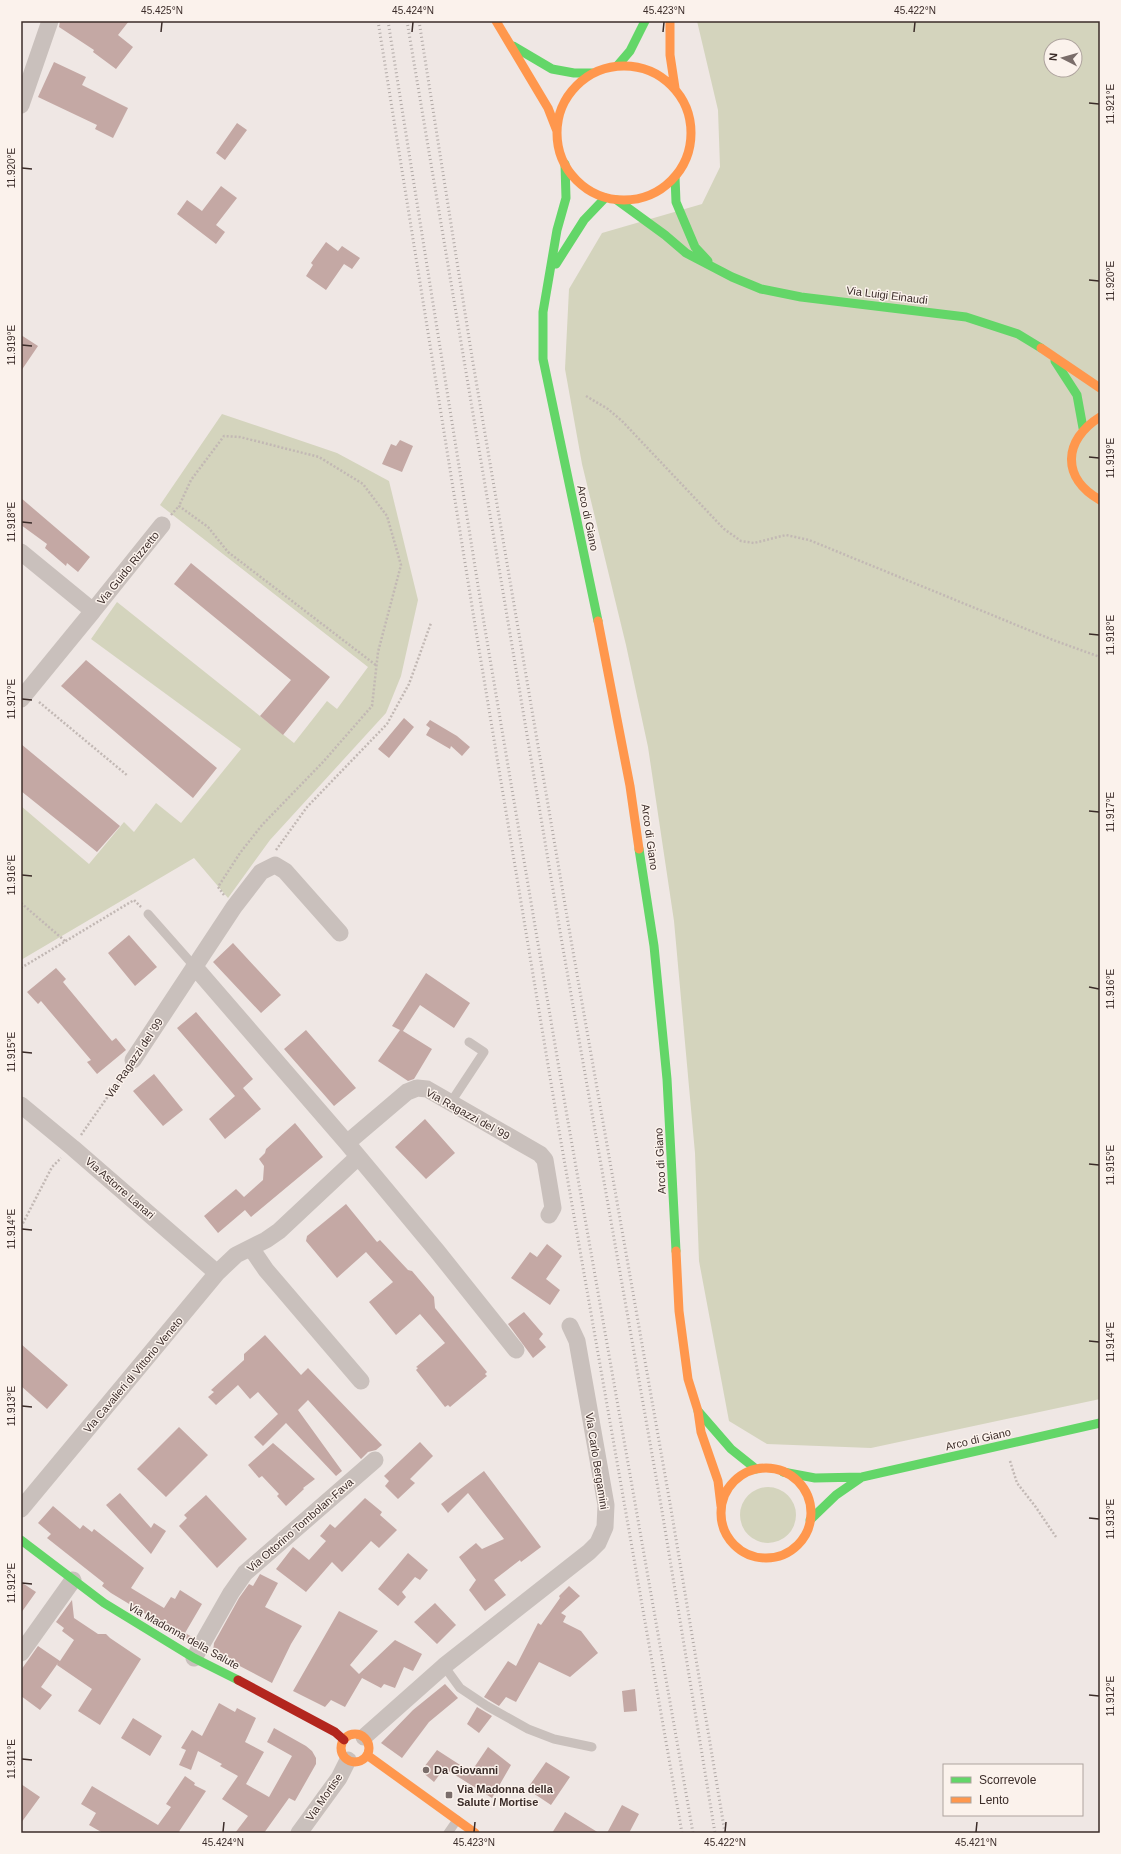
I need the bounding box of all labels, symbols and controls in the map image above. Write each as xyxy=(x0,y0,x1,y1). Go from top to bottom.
text: 45.425°N xyxy=(141,5,183,16)
text: 45.424°N xyxy=(392,5,434,16)
text: 45.423°N xyxy=(643,5,685,16)
text: 45.422°N xyxy=(894,5,936,16)
north arrow xyxy=(1043,38,1083,78)
text: N xyxy=(1047,52,1059,62)
text: 11.921°E xyxy=(1105,83,1116,124)
text: 11.920°E xyxy=(6,147,17,188)
text: 11.920°E xyxy=(1105,260,1116,301)
street label: Via Luigi Einaudi xyxy=(846,284,928,306)
text: 11.919°E xyxy=(6,324,17,365)
text: 11.919°E xyxy=(1105,437,1116,478)
street label: Arco di Giano xyxy=(575,484,601,552)
text: 11.918°E xyxy=(6,501,17,542)
street label: Via Guido Rizzetto xyxy=(95,529,161,607)
text: 11.918°E xyxy=(1105,614,1116,655)
text: 11.917°E xyxy=(6,678,17,719)
text: 11.917°E xyxy=(1105,791,1116,832)
street label: Arco di Giano xyxy=(639,803,661,871)
text: 11.916°E xyxy=(6,854,17,895)
text: 11.916°E xyxy=(1105,968,1116,1009)
street label: Via Ragazzi del '99 xyxy=(103,1016,165,1100)
text: 11.915°E xyxy=(6,1031,17,1072)
street label: Via Ragazzi del '99 xyxy=(424,1086,512,1142)
street label: Arco di Giano xyxy=(652,1127,668,1195)
text: 11.915°E xyxy=(1105,1144,1116,1185)
street label: Via Astorre Lanari xyxy=(83,1155,157,1221)
text: 11.914°E xyxy=(6,1208,17,1249)
street label: Via Cavalieri di Vittorio Veneto xyxy=(81,1315,185,1435)
text: 11.914°E xyxy=(1105,1321,1116,1362)
text: 11.913°E xyxy=(6,1385,17,1426)
street label: Via Carlo Bergamini xyxy=(583,1412,611,1510)
street label: Arco di Giano xyxy=(944,1426,1012,1452)
street label: Via Ottorino Tombolan-Fava xyxy=(245,1475,356,1574)
text: 11.913°E xyxy=(1105,1498,1116,1539)
text: 11.912°E xyxy=(6,1562,17,1603)
street label: Via Madonna della Salute xyxy=(126,1600,242,1672)
text: 11.912°E xyxy=(1105,1675,1116,1716)
text: 11.911°E xyxy=(6,1739,17,1779)
place label: Da Giovanni xyxy=(434,1764,498,1776)
legend xyxy=(943,1764,1083,1816)
marker: Da Giovanni xyxy=(421,1765,431,1775)
street label: Via Mortise xyxy=(303,1771,345,1823)
text: Scorrevole xyxy=(979,1773,1037,1787)
place label: Via Madonna della Salute / Mortise xyxy=(457,1783,554,1808)
marker: Via Madonna della Salute / Mortise xyxy=(444,1790,454,1800)
text: Lento xyxy=(979,1793,1009,1807)
text: 45.424°N xyxy=(202,1837,244,1848)
text: 45.423°N xyxy=(453,1837,495,1848)
text: 45.422°N xyxy=(704,1837,746,1848)
text: 45.421°N xyxy=(955,1837,997,1848)

